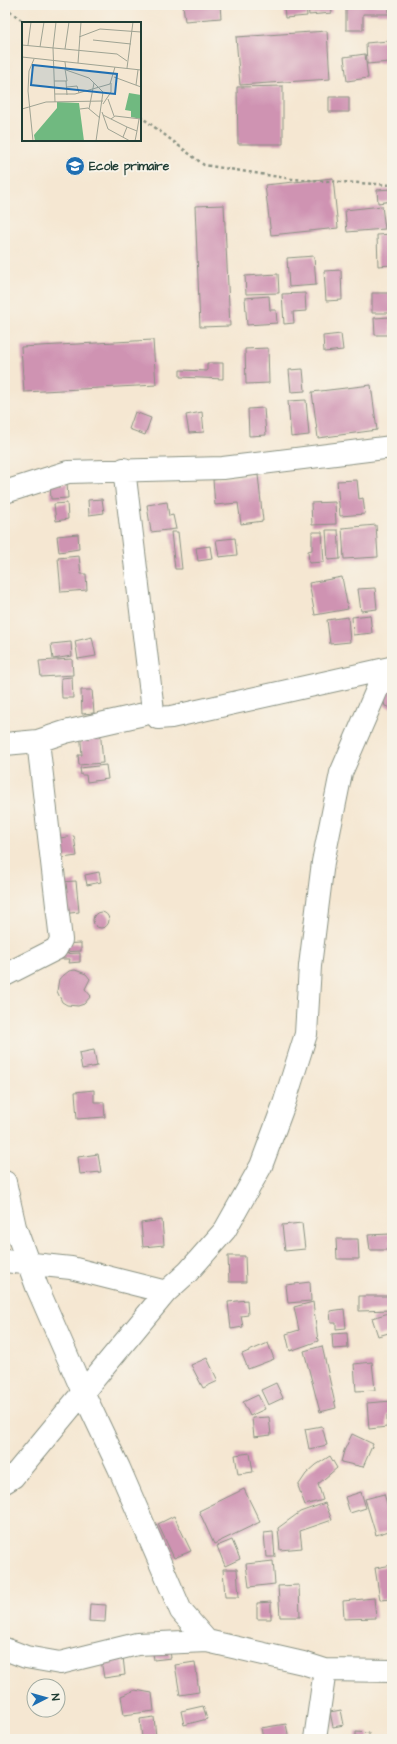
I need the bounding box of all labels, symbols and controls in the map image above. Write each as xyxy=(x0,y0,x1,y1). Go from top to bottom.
inset map xyxy=(22,22,141,141)
school or university icon: Ecole primaire xyxy=(64,155,86,177)
place label: Ecole primaire xyxy=(89,158,170,176)
north arrow xyxy=(26,1678,66,1718)
text: N xyxy=(48,1693,63,1701)

